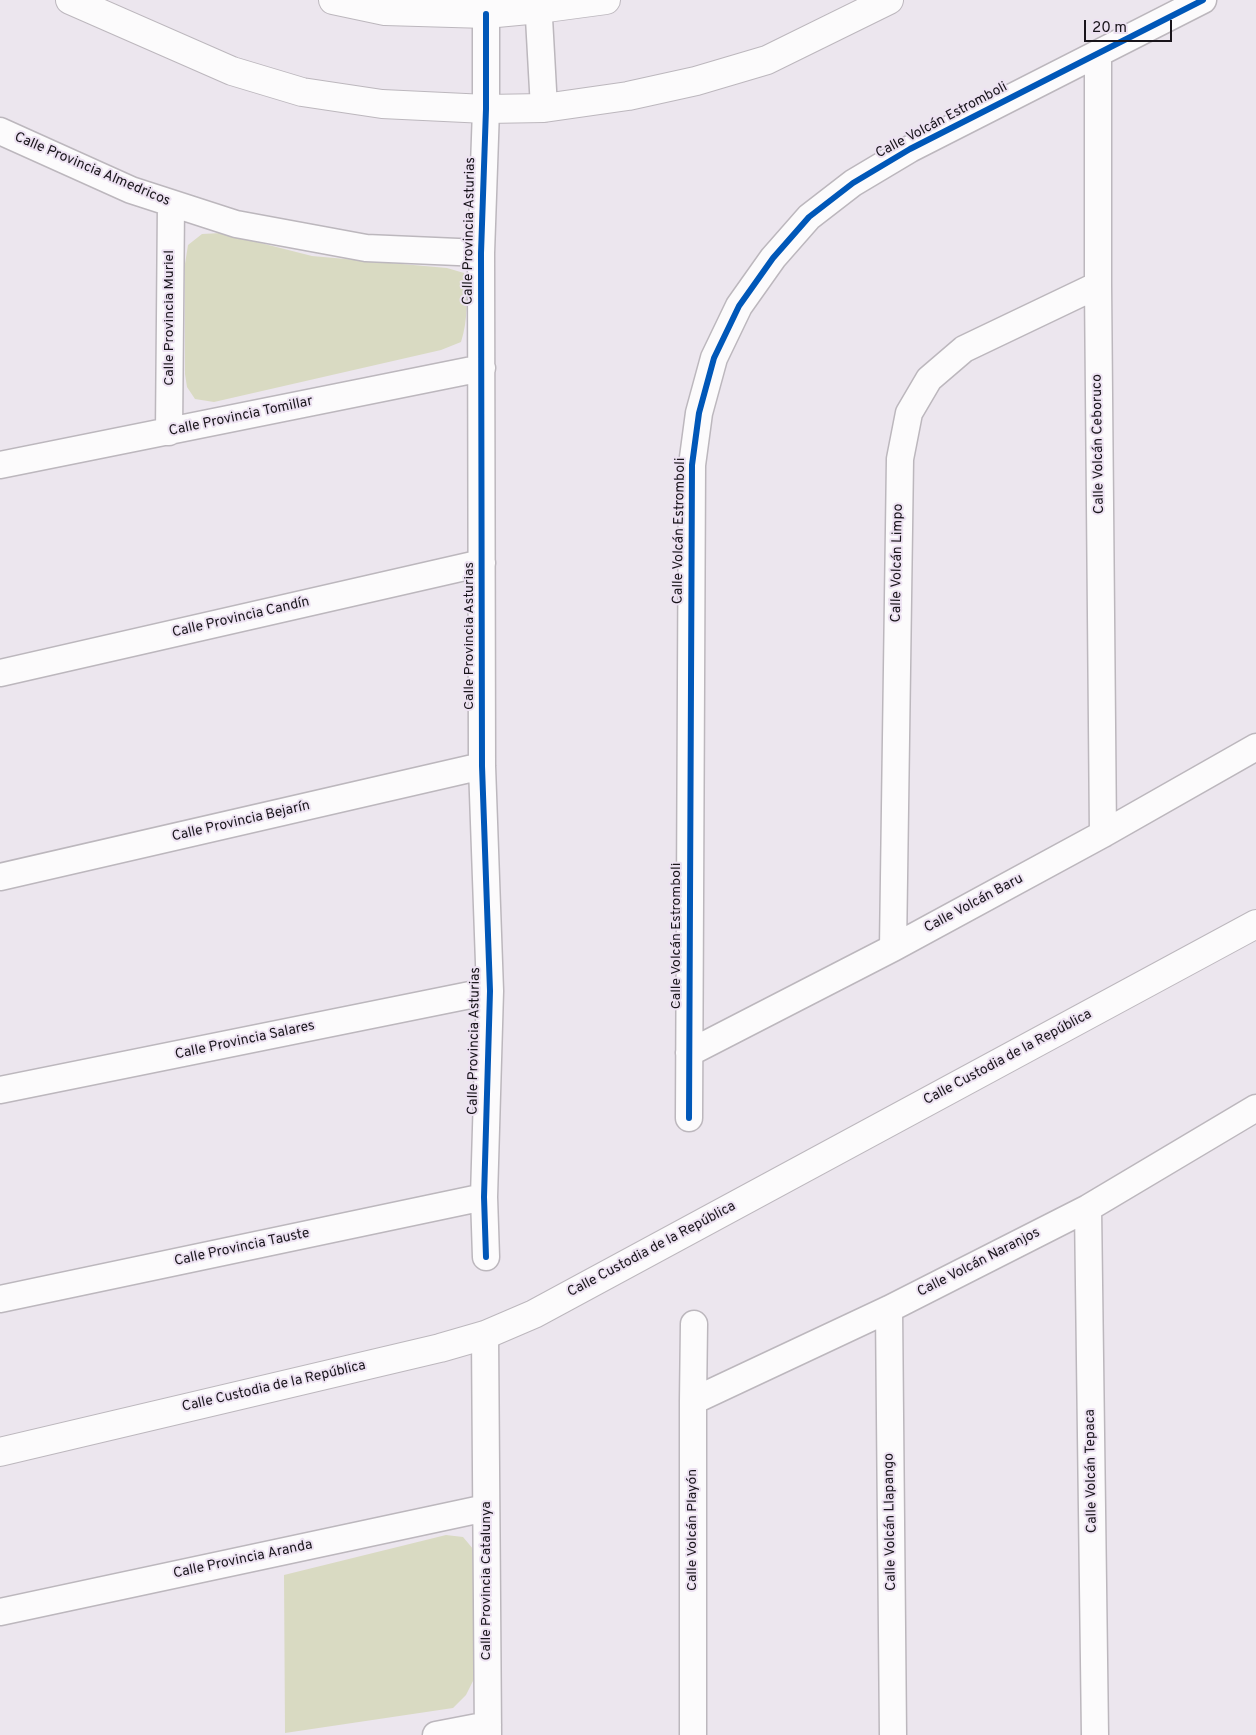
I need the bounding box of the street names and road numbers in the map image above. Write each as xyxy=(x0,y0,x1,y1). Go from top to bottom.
street label: Calle Volcán Estromboli xyxy=(873,79,1011,163)
street label: Calle Provincia Almedricos xyxy=(12,130,172,210)
street label: Calle Provincia Asturias xyxy=(460,157,480,305)
street label: Calle Provincia Muriel xyxy=(162,250,178,386)
street label: Calle Volcán Ceboruco xyxy=(1089,374,1109,514)
street label: Calle Provincia Tomillar xyxy=(168,394,314,440)
street label: Calle Volcán Estromboli xyxy=(670,458,690,604)
street label: Calle Volcán Limpo xyxy=(889,503,907,623)
street label: Calle Provincia Asturias xyxy=(462,562,478,710)
street label: Calle Provincia Candín xyxy=(171,594,311,642)
street label: Calle Provincia Bejarín xyxy=(170,798,312,846)
street label: Calle Volcán Estromboli xyxy=(669,863,685,1009)
street label: Calle Volcán Baru xyxy=(922,871,1026,937)
street label: Calle Provincia Asturias xyxy=(465,967,485,1115)
street label: Calle Custodia de la República xyxy=(921,1006,1095,1110)
street label: Calle Provincia Salares xyxy=(174,1018,316,1064)
street label: Calle Custodia de la República xyxy=(565,1198,739,1302)
street label: Calle Provincia Tauste xyxy=(173,1225,311,1271)
street label: Calle Volcán Naranjos xyxy=(915,1225,1043,1301)
street label: Calle Custodia de la República xyxy=(181,1358,367,1416)
street label: Calle Volcán Tepaca xyxy=(1083,1409,1101,1533)
street label: Calle Volcán Llapango xyxy=(881,1453,901,1591)
street label: Calle Volcán Playón xyxy=(685,1469,701,1591)
street label: Calle Provincia Catalunya xyxy=(479,1502,495,1660)
street label: Calle Provincia Aranda xyxy=(172,1537,314,1583)

